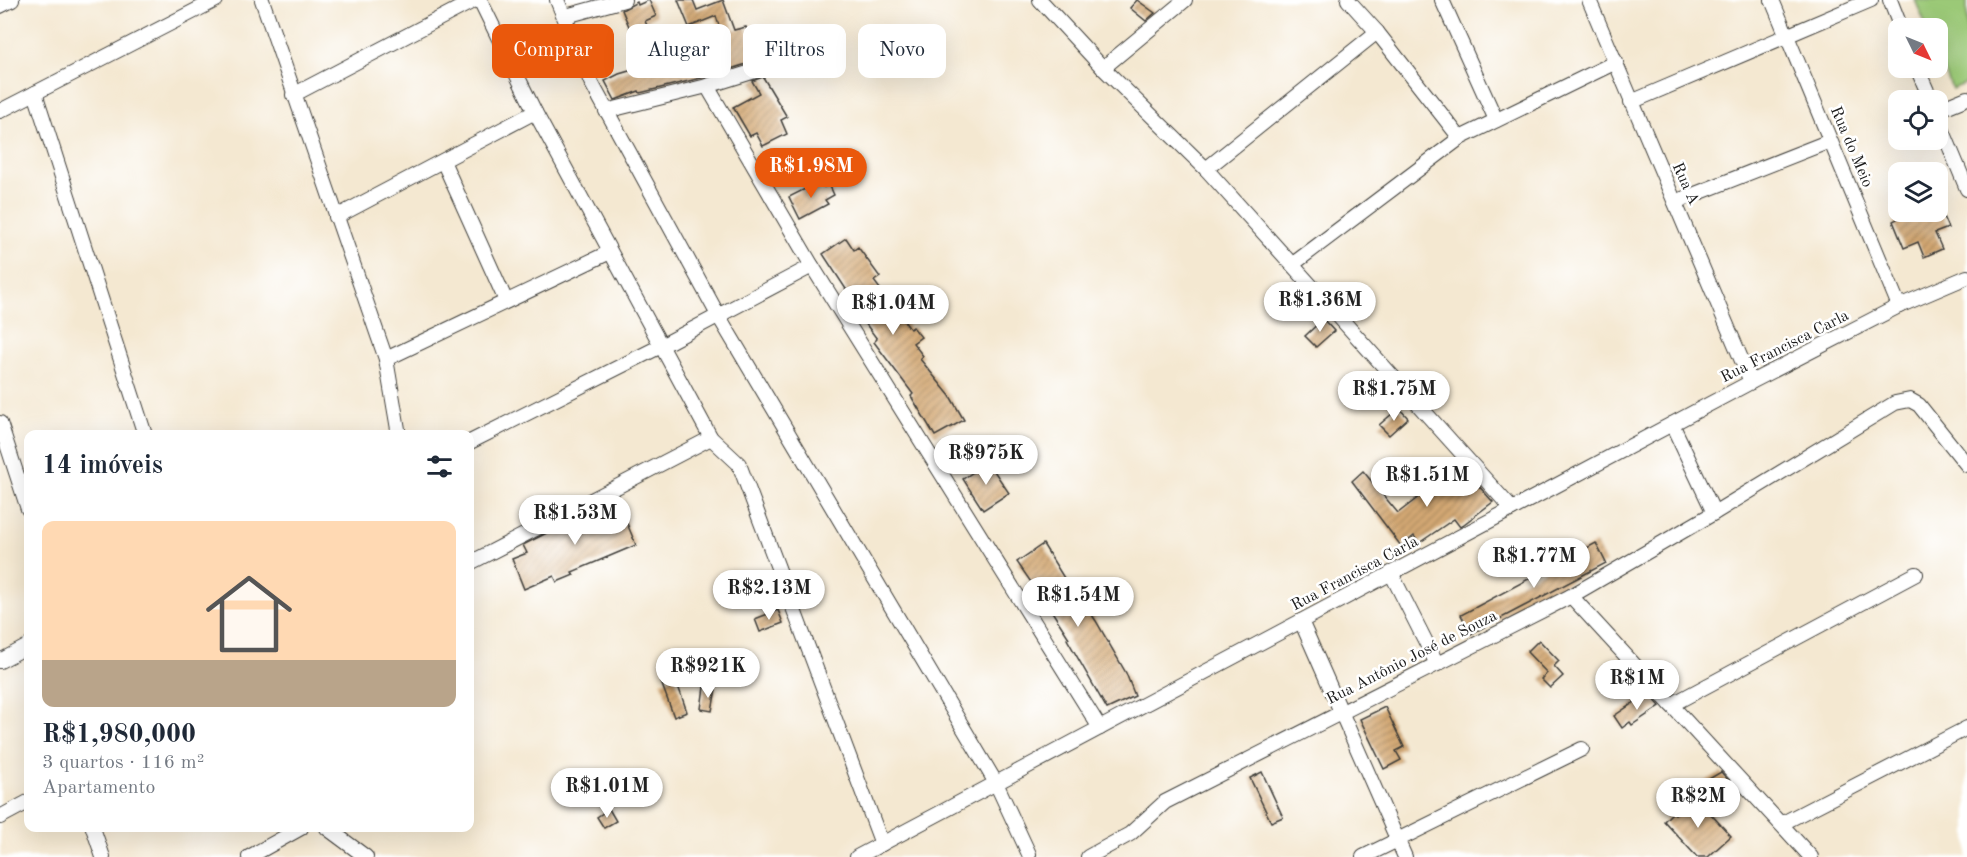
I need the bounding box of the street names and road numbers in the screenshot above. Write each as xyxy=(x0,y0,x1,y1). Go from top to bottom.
street label: Rua do Meio xyxy=(1827,104,1875,190)
street label: Rua A xyxy=(1669,160,1701,208)
street label: Rua Francisca Carla xyxy=(1718,308,1852,386)
street label: Rua Francisca Carla xyxy=(1289,534,1421,614)
street label: Rua Antônio José de Souza xyxy=(1324,608,1500,708)

